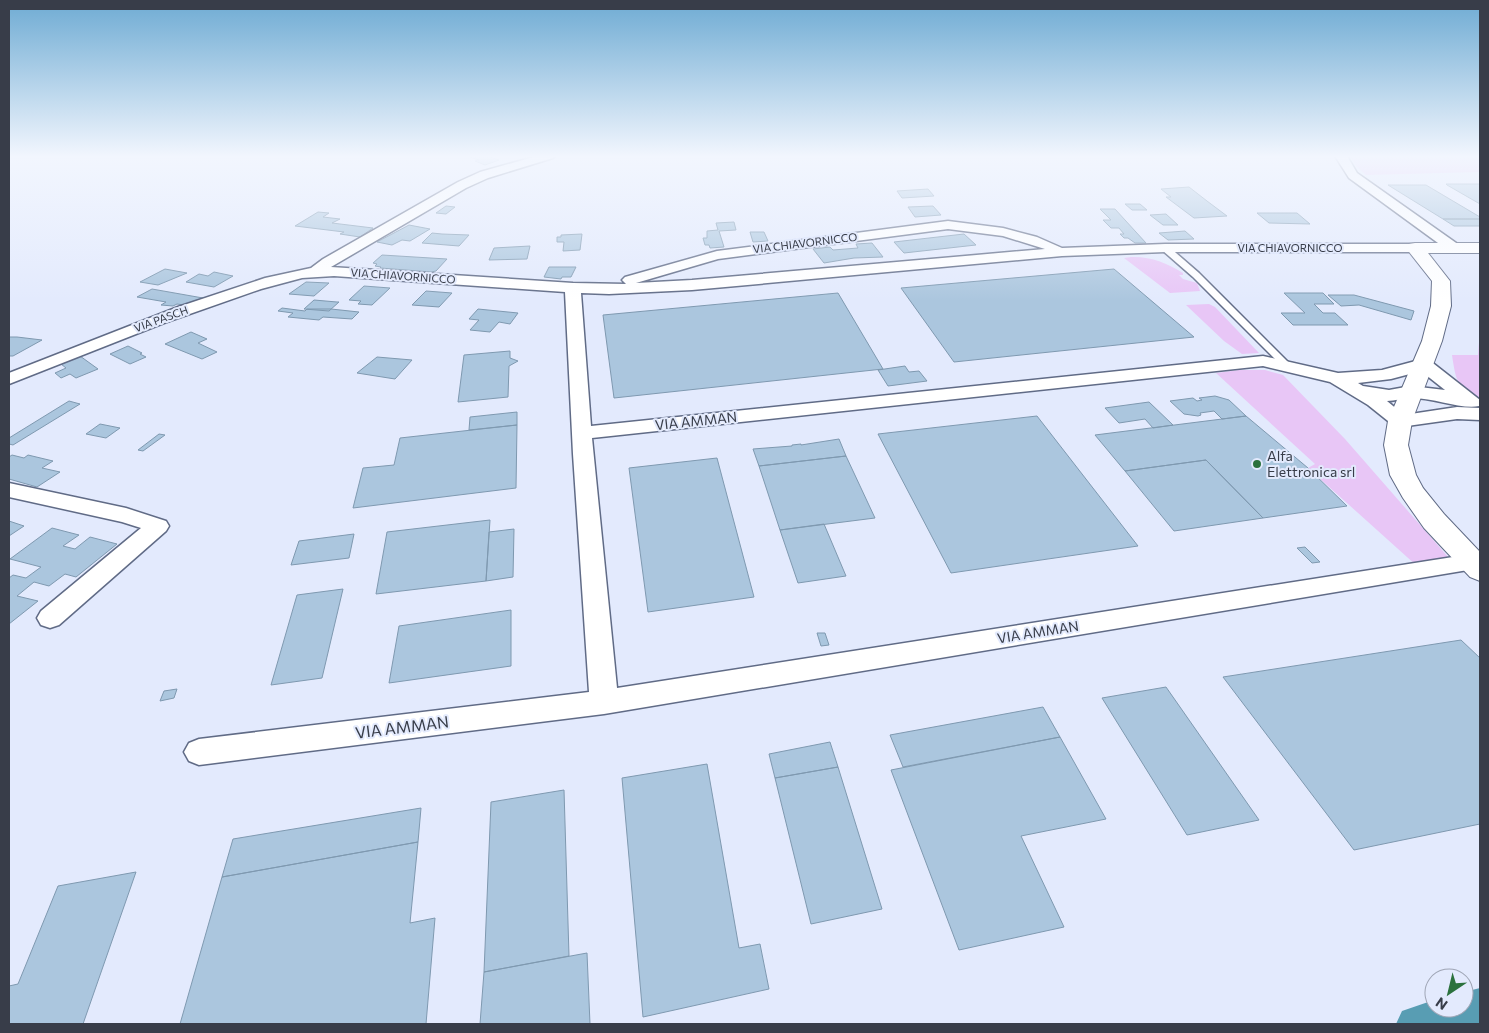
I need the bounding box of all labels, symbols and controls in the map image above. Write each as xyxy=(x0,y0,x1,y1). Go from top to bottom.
street label: VIA CHIAVORNICCO xyxy=(752,230,858,255)
street label: VIA CHIAVORNICCO xyxy=(1237,241,1343,254)
street label: VIA CHIAVORNICCO xyxy=(350,265,456,286)
street label: VIA PASCH xyxy=(132,303,190,334)
street label: VIA AMMAN xyxy=(654,408,738,433)
place label: Alfa Elettronica srl xyxy=(1267,447,1355,480)
marker: Alfa Elettronica srl xyxy=(1251,458,1263,470)
street label: VIA AMMAN xyxy=(996,617,1080,646)
street label: VIA AMMAN xyxy=(354,711,450,742)
north arrow xyxy=(1424,968,1474,1018)
text: N xyxy=(1432,994,1450,1014)

